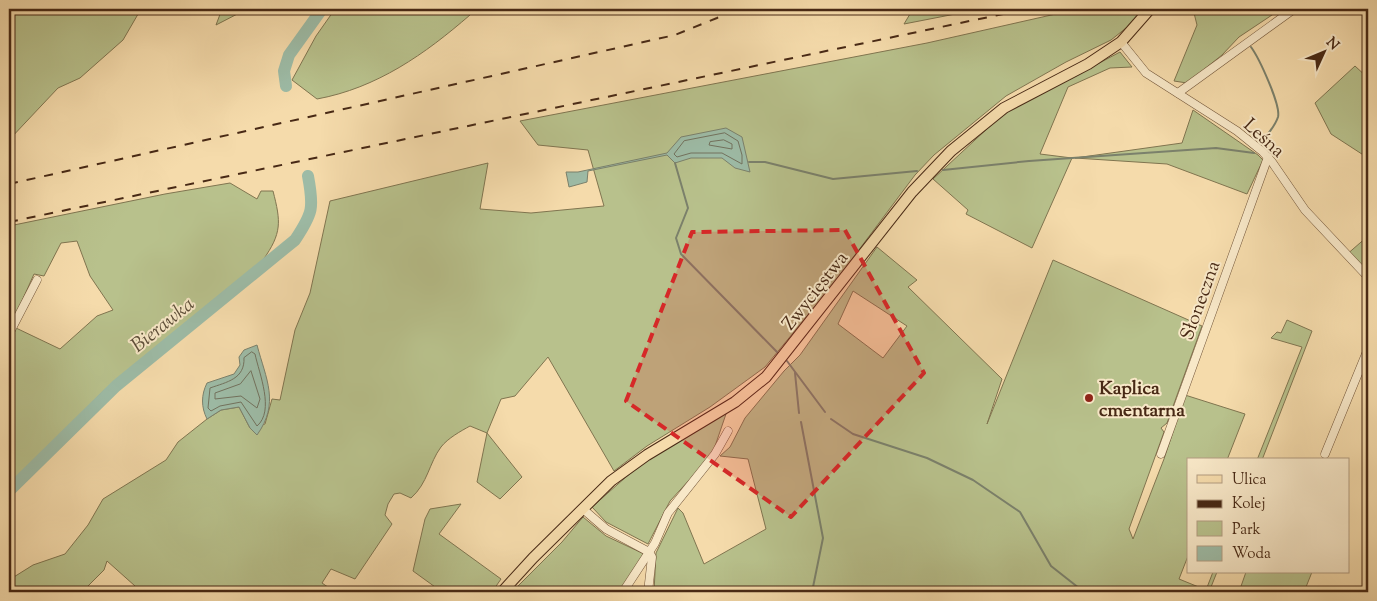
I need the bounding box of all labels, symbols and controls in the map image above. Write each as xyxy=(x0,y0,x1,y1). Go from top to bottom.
north arrow xyxy=(1300,28,1350,78)
text: N xyxy=(1321,33,1343,55)
street label: Leśna xyxy=(1237,113,1290,165)
street label: Zwycięstwa xyxy=(777,246,856,337)
street label: Słoneczna xyxy=(1175,257,1228,344)
water label: Bierawka xyxy=(126,291,202,361)
place label: Kaplica cmentarna xyxy=(1099,376,1185,425)
marker: Kaplica cmentarna xyxy=(1083,392,1095,404)
legend xyxy=(1187,458,1350,574)
text: Ulica xyxy=(1232,470,1266,491)
text: Kolej xyxy=(1232,494,1265,515)
text: Park xyxy=(1232,520,1261,541)
text: Woda xyxy=(1232,544,1271,565)

